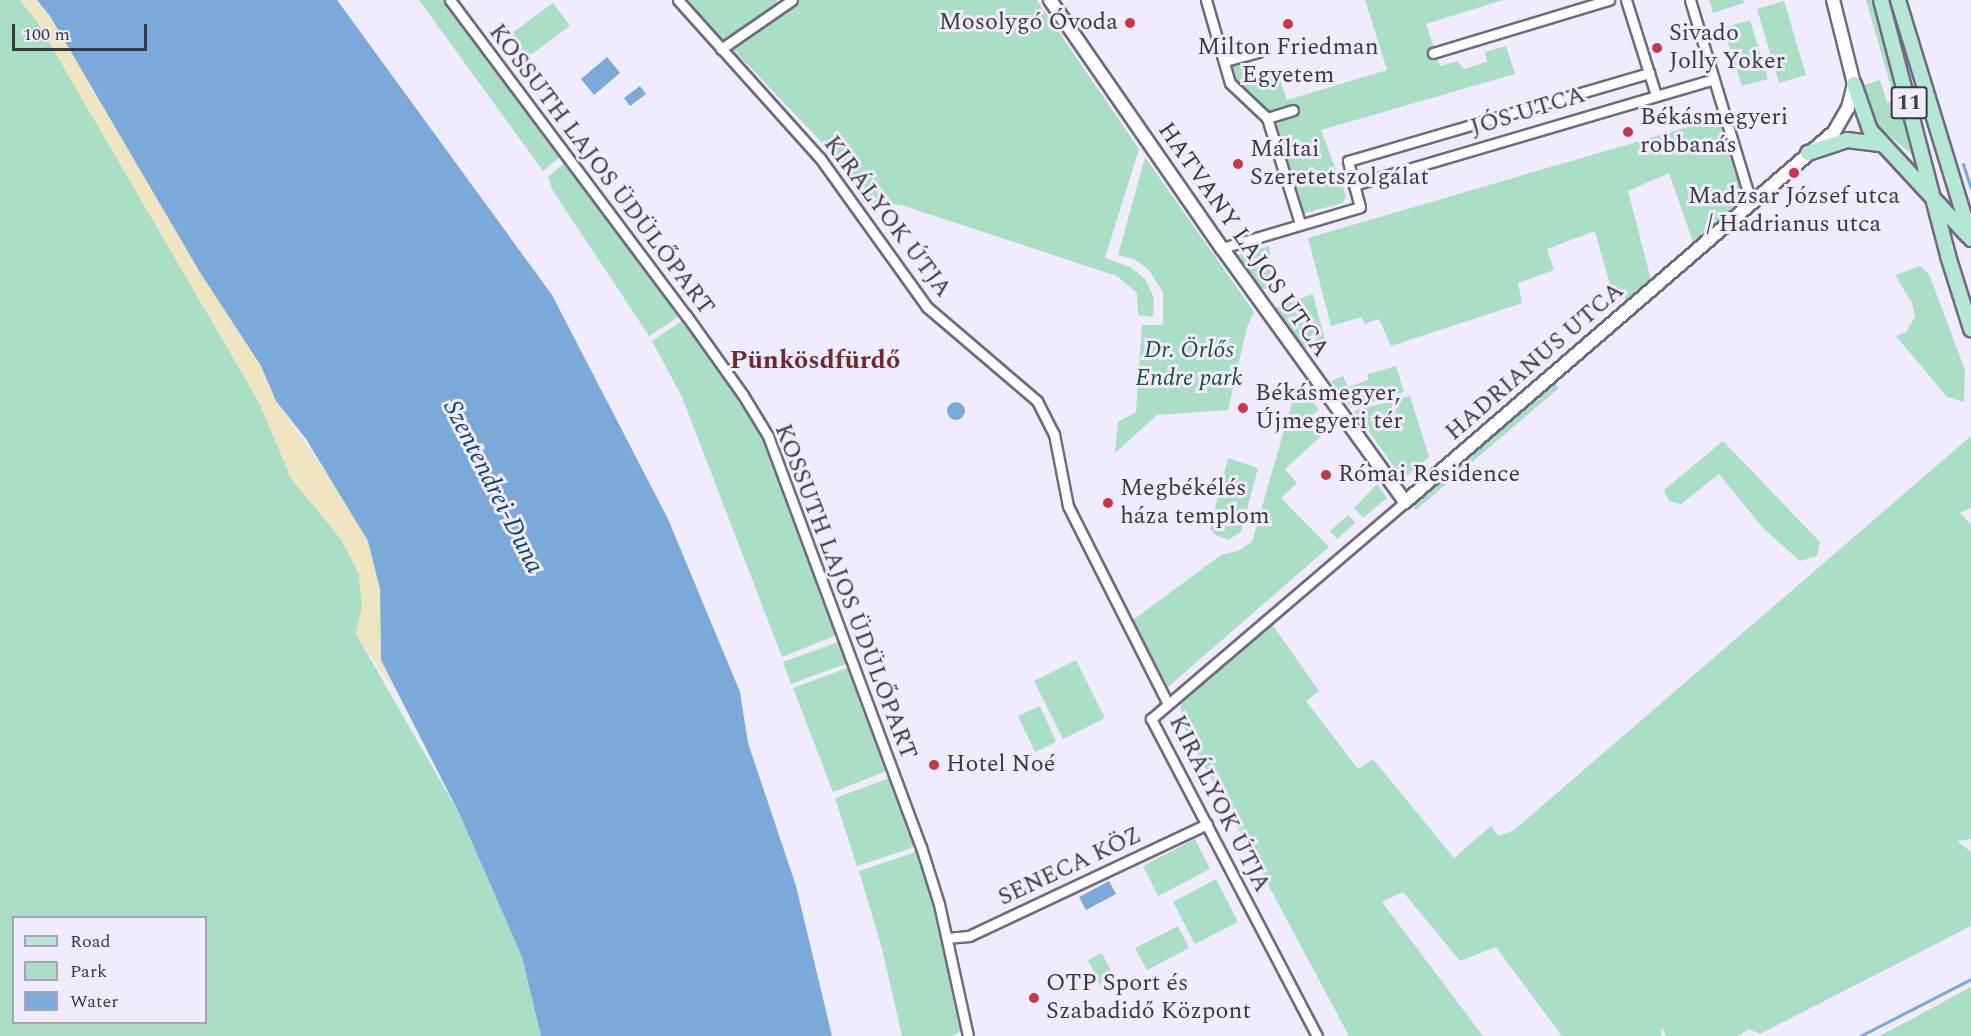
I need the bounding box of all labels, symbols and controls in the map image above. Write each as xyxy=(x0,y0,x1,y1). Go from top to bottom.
place label: Mosolygó Óvoda xyxy=(939,9,1118,37)
scale bar xyxy=(15,12,150,50)
marker: Mosolygó Óvoda xyxy=(1123,16,1137,30)
marker: Milton Friedman Egyetem xyxy=(1281,17,1295,31)
street label: KOSSUTH LAJOS ÜDÜLŐPART xyxy=(482,19,720,321)
place label: Sivado Jolly Yoker xyxy=(1669,20,1785,76)
text: 100 m xyxy=(23,21,70,48)
place label: Milton Friedman Egyetem xyxy=(1197,34,1379,90)
marker: Sivado Jolly Yoker xyxy=(1650,41,1664,55)
street label: JÓS UTCA xyxy=(1467,81,1589,143)
road number: 11 xyxy=(1890,84,1928,122)
place label: Békásmegyeri robbanás xyxy=(1640,104,1788,160)
street label: HATVANY LAJOS UTCA xyxy=(1151,117,1335,363)
marker: Békásmegyeri robbanás xyxy=(1621,125,1635,139)
street label: KIRÁLYOK ÚTJA xyxy=(817,131,957,303)
place label: Máltai Szeretetszolgálat xyxy=(1250,136,1429,192)
marker: Máltai Szeretetszolgálat xyxy=(1231,157,1245,171)
marker: Madzsar József utca / Hadrianus utca xyxy=(1787,166,1801,180)
place label: Madzsar József utca / Hadrianus utca xyxy=(1688,183,1900,239)
street label: HADRIANUS UTCA xyxy=(1440,277,1630,447)
park label: Dr. Örlős Endre park xyxy=(1135,337,1243,393)
district label: Pünkösdfürdő xyxy=(730,345,900,377)
place label: Békásmegyer, Újmegyeri tér xyxy=(1255,380,1403,436)
water label: Szentendrei-Duna xyxy=(436,395,550,579)
marker: Békásmegyer, Újmegyeri tér xyxy=(1236,401,1250,415)
street label: KOSSUTH LAJOS ÜDÜLŐPART xyxy=(768,420,922,764)
place label: Római Residence xyxy=(1338,461,1520,489)
marker: Római Residence xyxy=(1319,468,1333,482)
place label: Megbékélés háza templom xyxy=(1120,475,1270,531)
marker: Megbékélés háza templom xyxy=(1101,496,1115,510)
street label: KIRÁLYOK ÚTJA xyxy=(1162,711,1276,897)
place label: Hotel Noé xyxy=(946,751,1055,779)
marker: Hotel Noé xyxy=(927,758,941,772)
street label: SENECA KÖZ xyxy=(994,821,1146,913)
legend xyxy=(12,916,207,1024)
text: Road xyxy=(70,928,111,955)
text: Park xyxy=(70,958,107,985)
place label: OTP Sport és Szabadidő Központ xyxy=(1046,970,1251,1026)
text: Water xyxy=(70,988,118,1015)
marker: OTP Sport és Szabadidő Központ xyxy=(1027,991,1041,1005)

